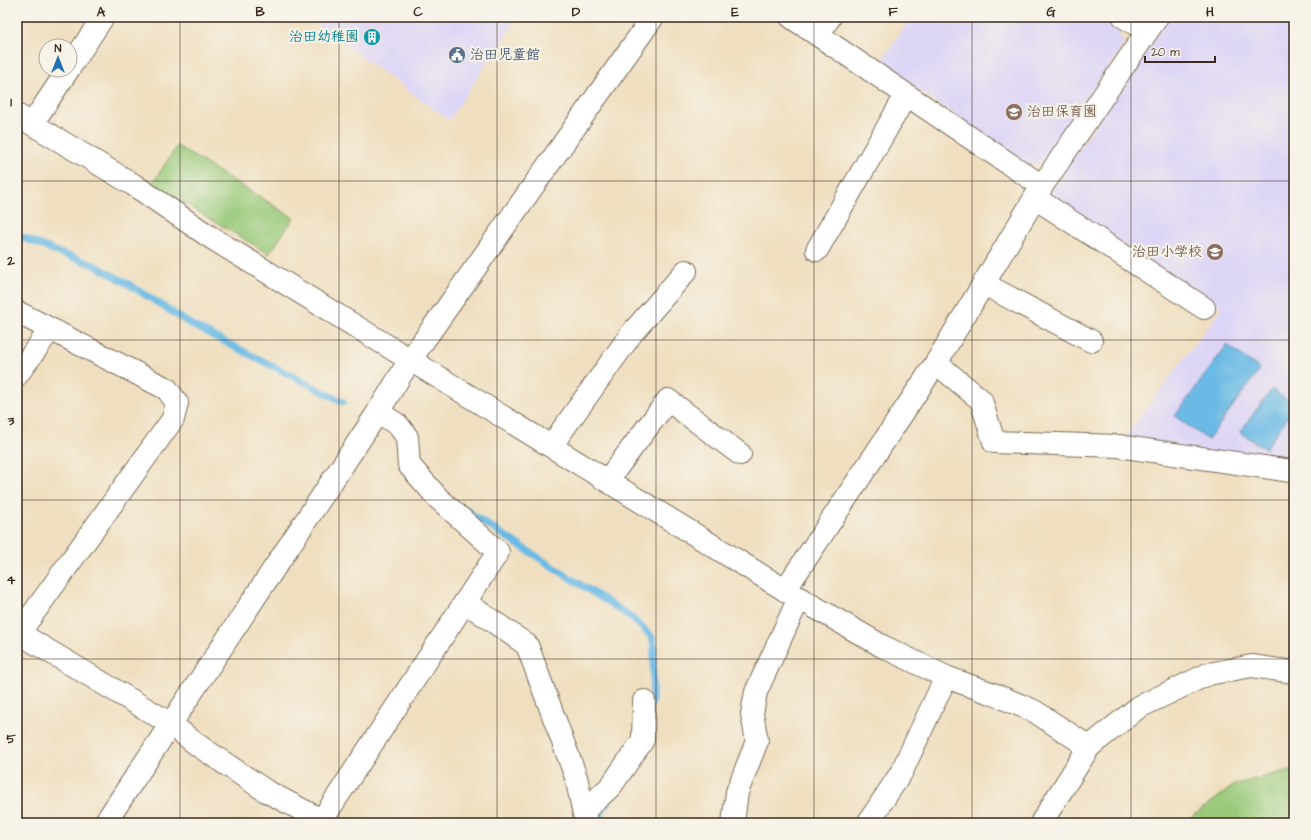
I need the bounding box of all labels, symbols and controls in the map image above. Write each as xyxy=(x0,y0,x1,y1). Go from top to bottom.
text: A xyxy=(97,3,106,21)
text: B xyxy=(255,3,265,21)
text: C xyxy=(413,3,423,21)
text: D xyxy=(572,3,581,21)
text: E xyxy=(731,3,739,21)
text: F xyxy=(888,3,898,21)
text: G xyxy=(1046,3,1056,21)
text: H xyxy=(1206,3,1214,21)
place label: 治田幼稚園 xyxy=(289,27,359,47)
building icon: 治田幼稚園 xyxy=(362,27,382,47)
north arrow xyxy=(38,38,78,78)
scale bar xyxy=(1145,38,1215,64)
text: N xyxy=(55,41,62,56)
text: 20 m xyxy=(1151,44,1180,61)
public building icon: 治田児童館 xyxy=(447,45,467,65)
place label: 治田児童館 xyxy=(470,45,540,65)
text: 1 xyxy=(10,93,12,111)
school or university icon: 治田保育園 xyxy=(1004,102,1024,122)
place label: 治田保育園 xyxy=(1027,102,1097,122)
place label: 治田小学校 xyxy=(1132,242,1202,262)
school or university icon: 治田小学校 xyxy=(1205,242,1225,262)
text: 2 xyxy=(6,252,15,270)
text: 3 xyxy=(7,412,15,430)
text: 4 xyxy=(7,571,16,589)
text: 5 xyxy=(6,730,16,748)

